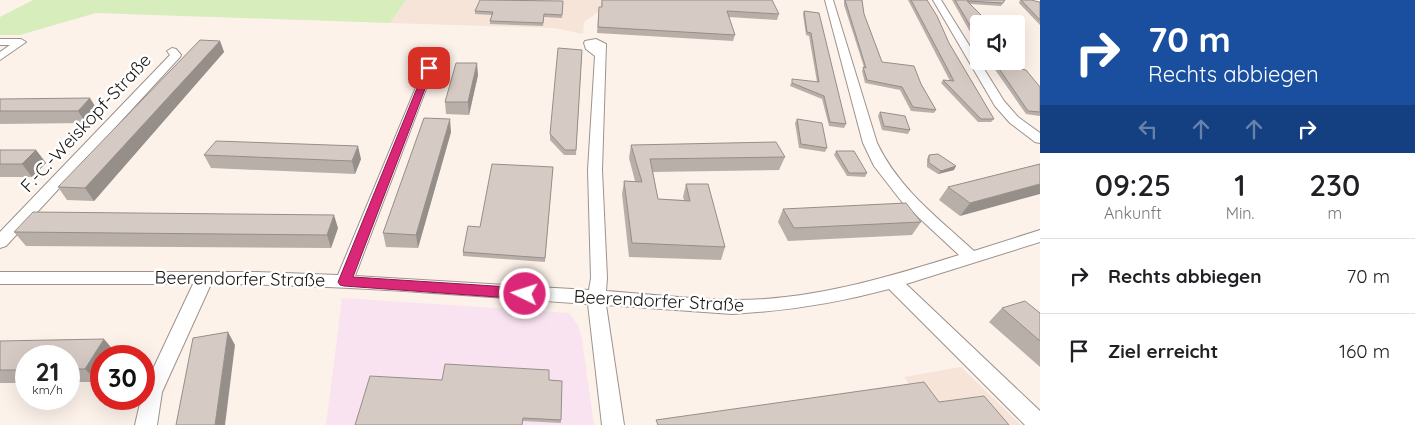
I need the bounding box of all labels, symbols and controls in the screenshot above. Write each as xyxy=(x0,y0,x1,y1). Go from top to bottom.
map controls xyxy=(970,15,1025,70)
button: sound xyxy=(970,15,1025,70)
text: 70 m xyxy=(1148,17,1231,61)
icon: right xyxy=(1065,20,1130,85)
pin xyxy=(408,47,450,89)
street label: F.-C.-Weiskopf-Straße xyxy=(15,48,156,197)
icon: arrive xyxy=(415,54,443,82)
text: Rechts abbiegen xyxy=(1148,60,1319,88)
icon: left xyxy=(1134,115,1162,143)
icon: ahead xyxy=(1187,115,1215,143)
icon: ahead xyxy=(1240,115,1268,143)
icon: right xyxy=(1293,115,1321,143)
text: 09:25 xyxy=(1095,166,1171,204)
text: 1 xyxy=(1234,166,1246,204)
text: 230 xyxy=(1309,166,1360,204)
text: Ankunft xyxy=(1104,203,1162,223)
text: Min. xyxy=(1226,203,1255,223)
text: m xyxy=(1327,203,1342,223)
icon: right xyxy=(1065,262,1093,290)
text: Rechts abbiegen xyxy=(1108,264,1261,288)
text: 70 m xyxy=(1346,264,1390,288)
street label: Beerendorfer Straße xyxy=(155,266,326,291)
position arrow xyxy=(498,267,550,319)
street label: Beerendorfer Straße xyxy=(573,285,745,316)
icon: arrive xyxy=(1065,337,1093,365)
text: Ziel erreicht xyxy=(1108,339,1218,363)
text: 160 m xyxy=(1339,339,1390,363)
speed limit sign: 30 xyxy=(90,345,155,410)
text: 21 xyxy=(36,356,59,387)
text: km/h xyxy=(32,382,63,397)

